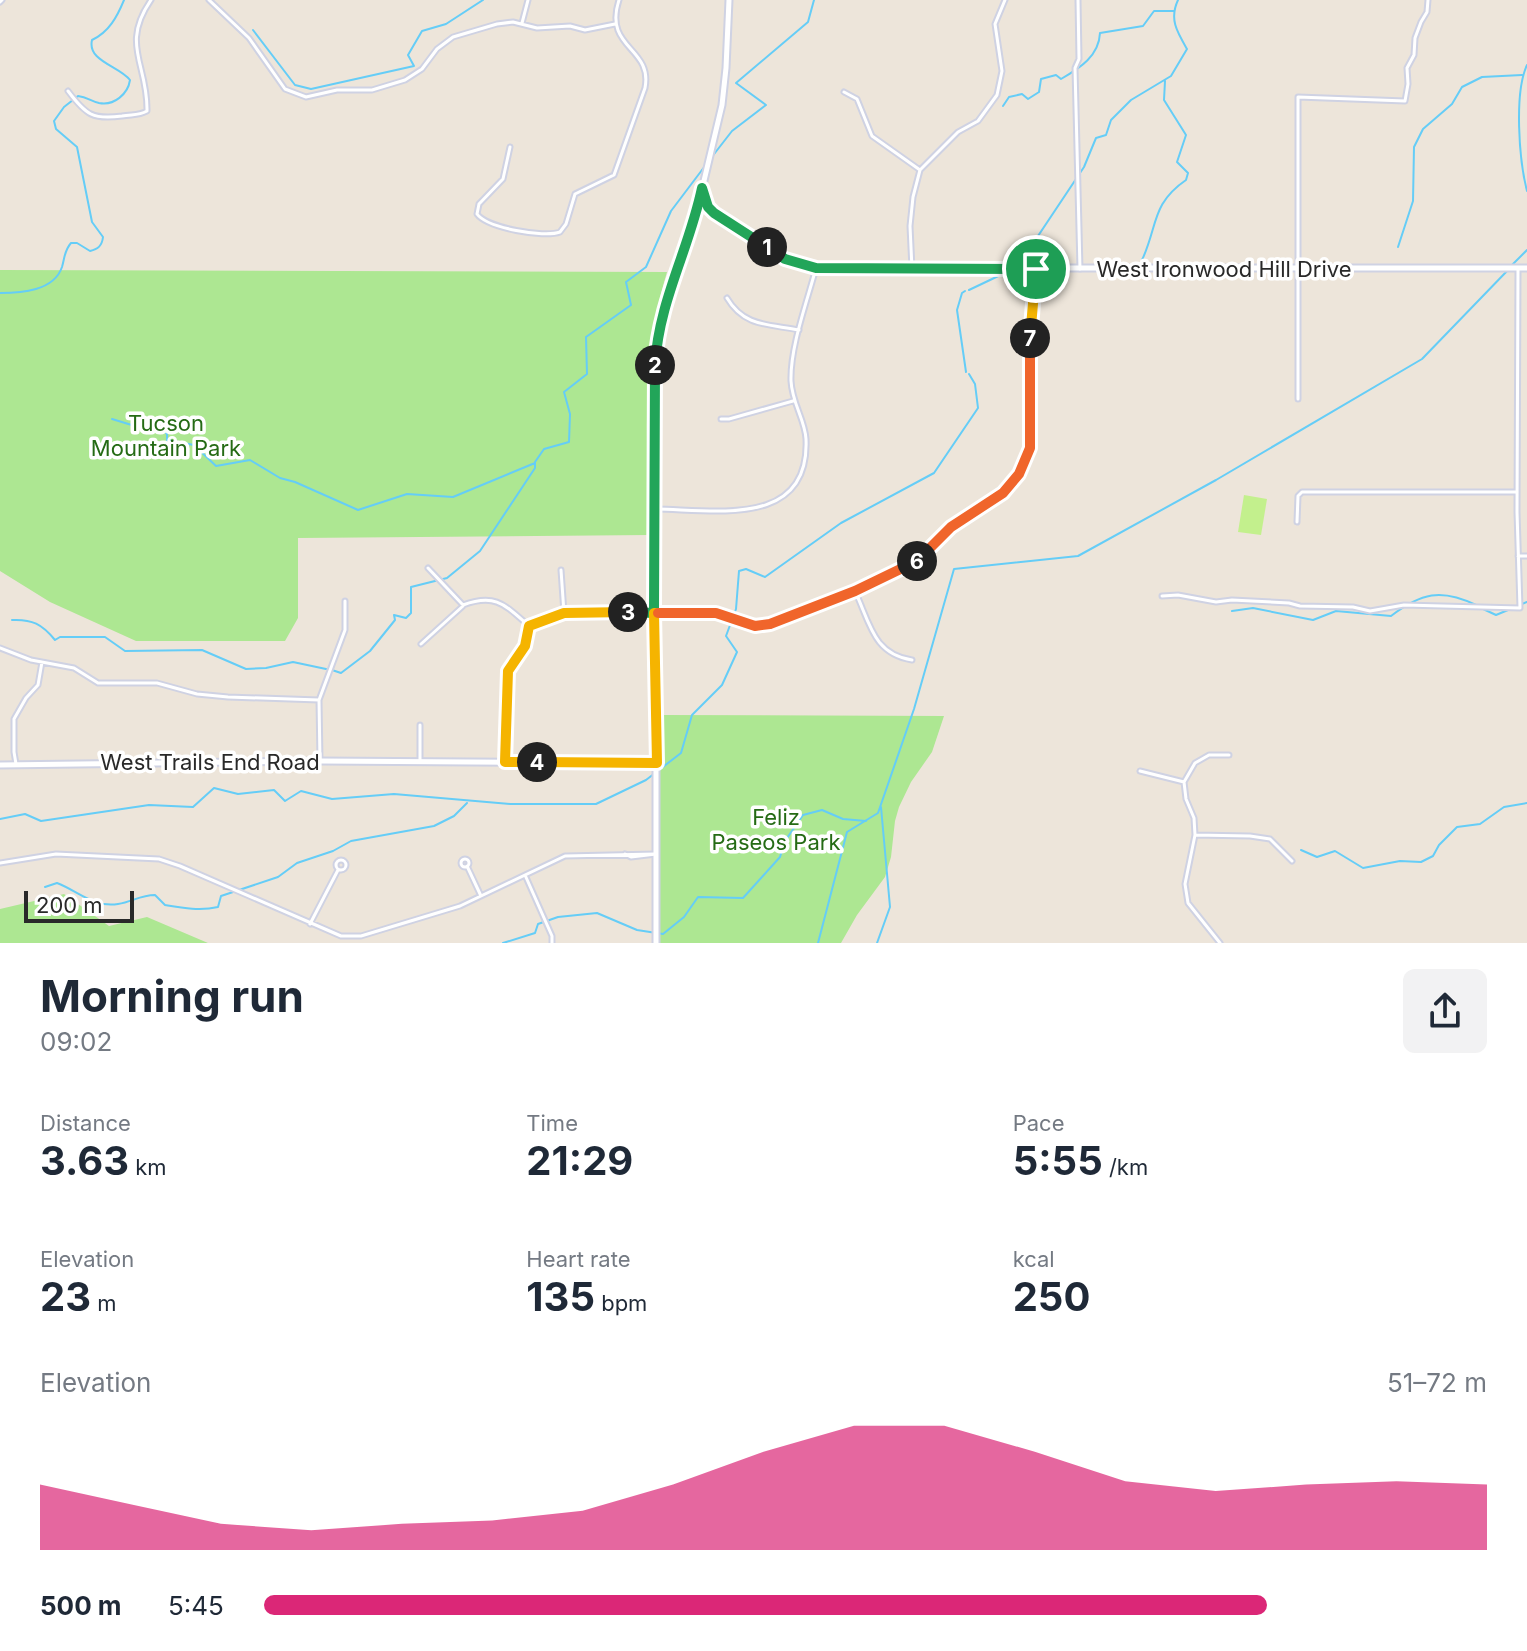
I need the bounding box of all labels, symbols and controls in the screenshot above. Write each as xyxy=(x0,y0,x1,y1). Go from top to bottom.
pin: 1 xyxy=(747,227,787,267)
text: 1 xyxy=(762,234,772,260)
pin xyxy=(1002,235,1070,303)
icon: arrive xyxy=(1014,247,1058,291)
street label: West Ironwood Hill Drive xyxy=(1096,256,1352,282)
pin: 7 xyxy=(1010,318,1050,358)
text: 7 xyxy=(1024,325,1036,351)
pin: 2 xyxy=(635,345,675,385)
text: 2 xyxy=(648,352,662,378)
park label: Tucson Mountain Park xyxy=(91,410,241,461)
pin: 6 xyxy=(897,541,937,581)
text: 6 xyxy=(910,548,924,574)
pin: 3 xyxy=(608,592,648,632)
text: 3 xyxy=(621,599,635,625)
pin: 4 xyxy=(517,742,557,782)
street label: West Trails End Road xyxy=(100,749,320,775)
text: 4 xyxy=(530,749,544,775)
park label: Feliz Paseos Park xyxy=(712,804,840,855)
scale bar xyxy=(24,887,134,923)
text: 200 m xyxy=(36,892,103,918)
text: Morning run xyxy=(40,969,304,1023)
button: share xyxy=(1403,969,1487,1053)
text: 09:02 xyxy=(40,1026,112,1057)
text: Distance xyxy=(40,1110,131,1136)
text: Time xyxy=(526,1110,578,1136)
text: Pace xyxy=(1013,1110,1064,1136)
text: 3.63 xyxy=(40,1136,129,1185)
text: 21:29 xyxy=(526,1136,633,1185)
text: 5:55 xyxy=(1013,1136,1103,1185)
text: km xyxy=(129,1154,167,1180)
text: /km xyxy=(1103,1154,1148,1180)
text: Elevation xyxy=(40,1246,134,1272)
text: Heart rate xyxy=(526,1246,631,1272)
text: kcal xyxy=(1013,1246,1055,1272)
text: 23 xyxy=(40,1272,91,1321)
text: 135 xyxy=(526,1272,595,1321)
text: 250 xyxy=(1013,1272,1090,1321)
text: m xyxy=(91,1290,116,1316)
text: bpm xyxy=(595,1290,647,1316)
text: Elevation xyxy=(40,1367,151,1398)
text: 51–72 m xyxy=(1387,1367,1487,1398)
text: 500 m xyxy=(40,1590,122,1621)
text: 5:45 xyxy=(168,1590,224,1621)

